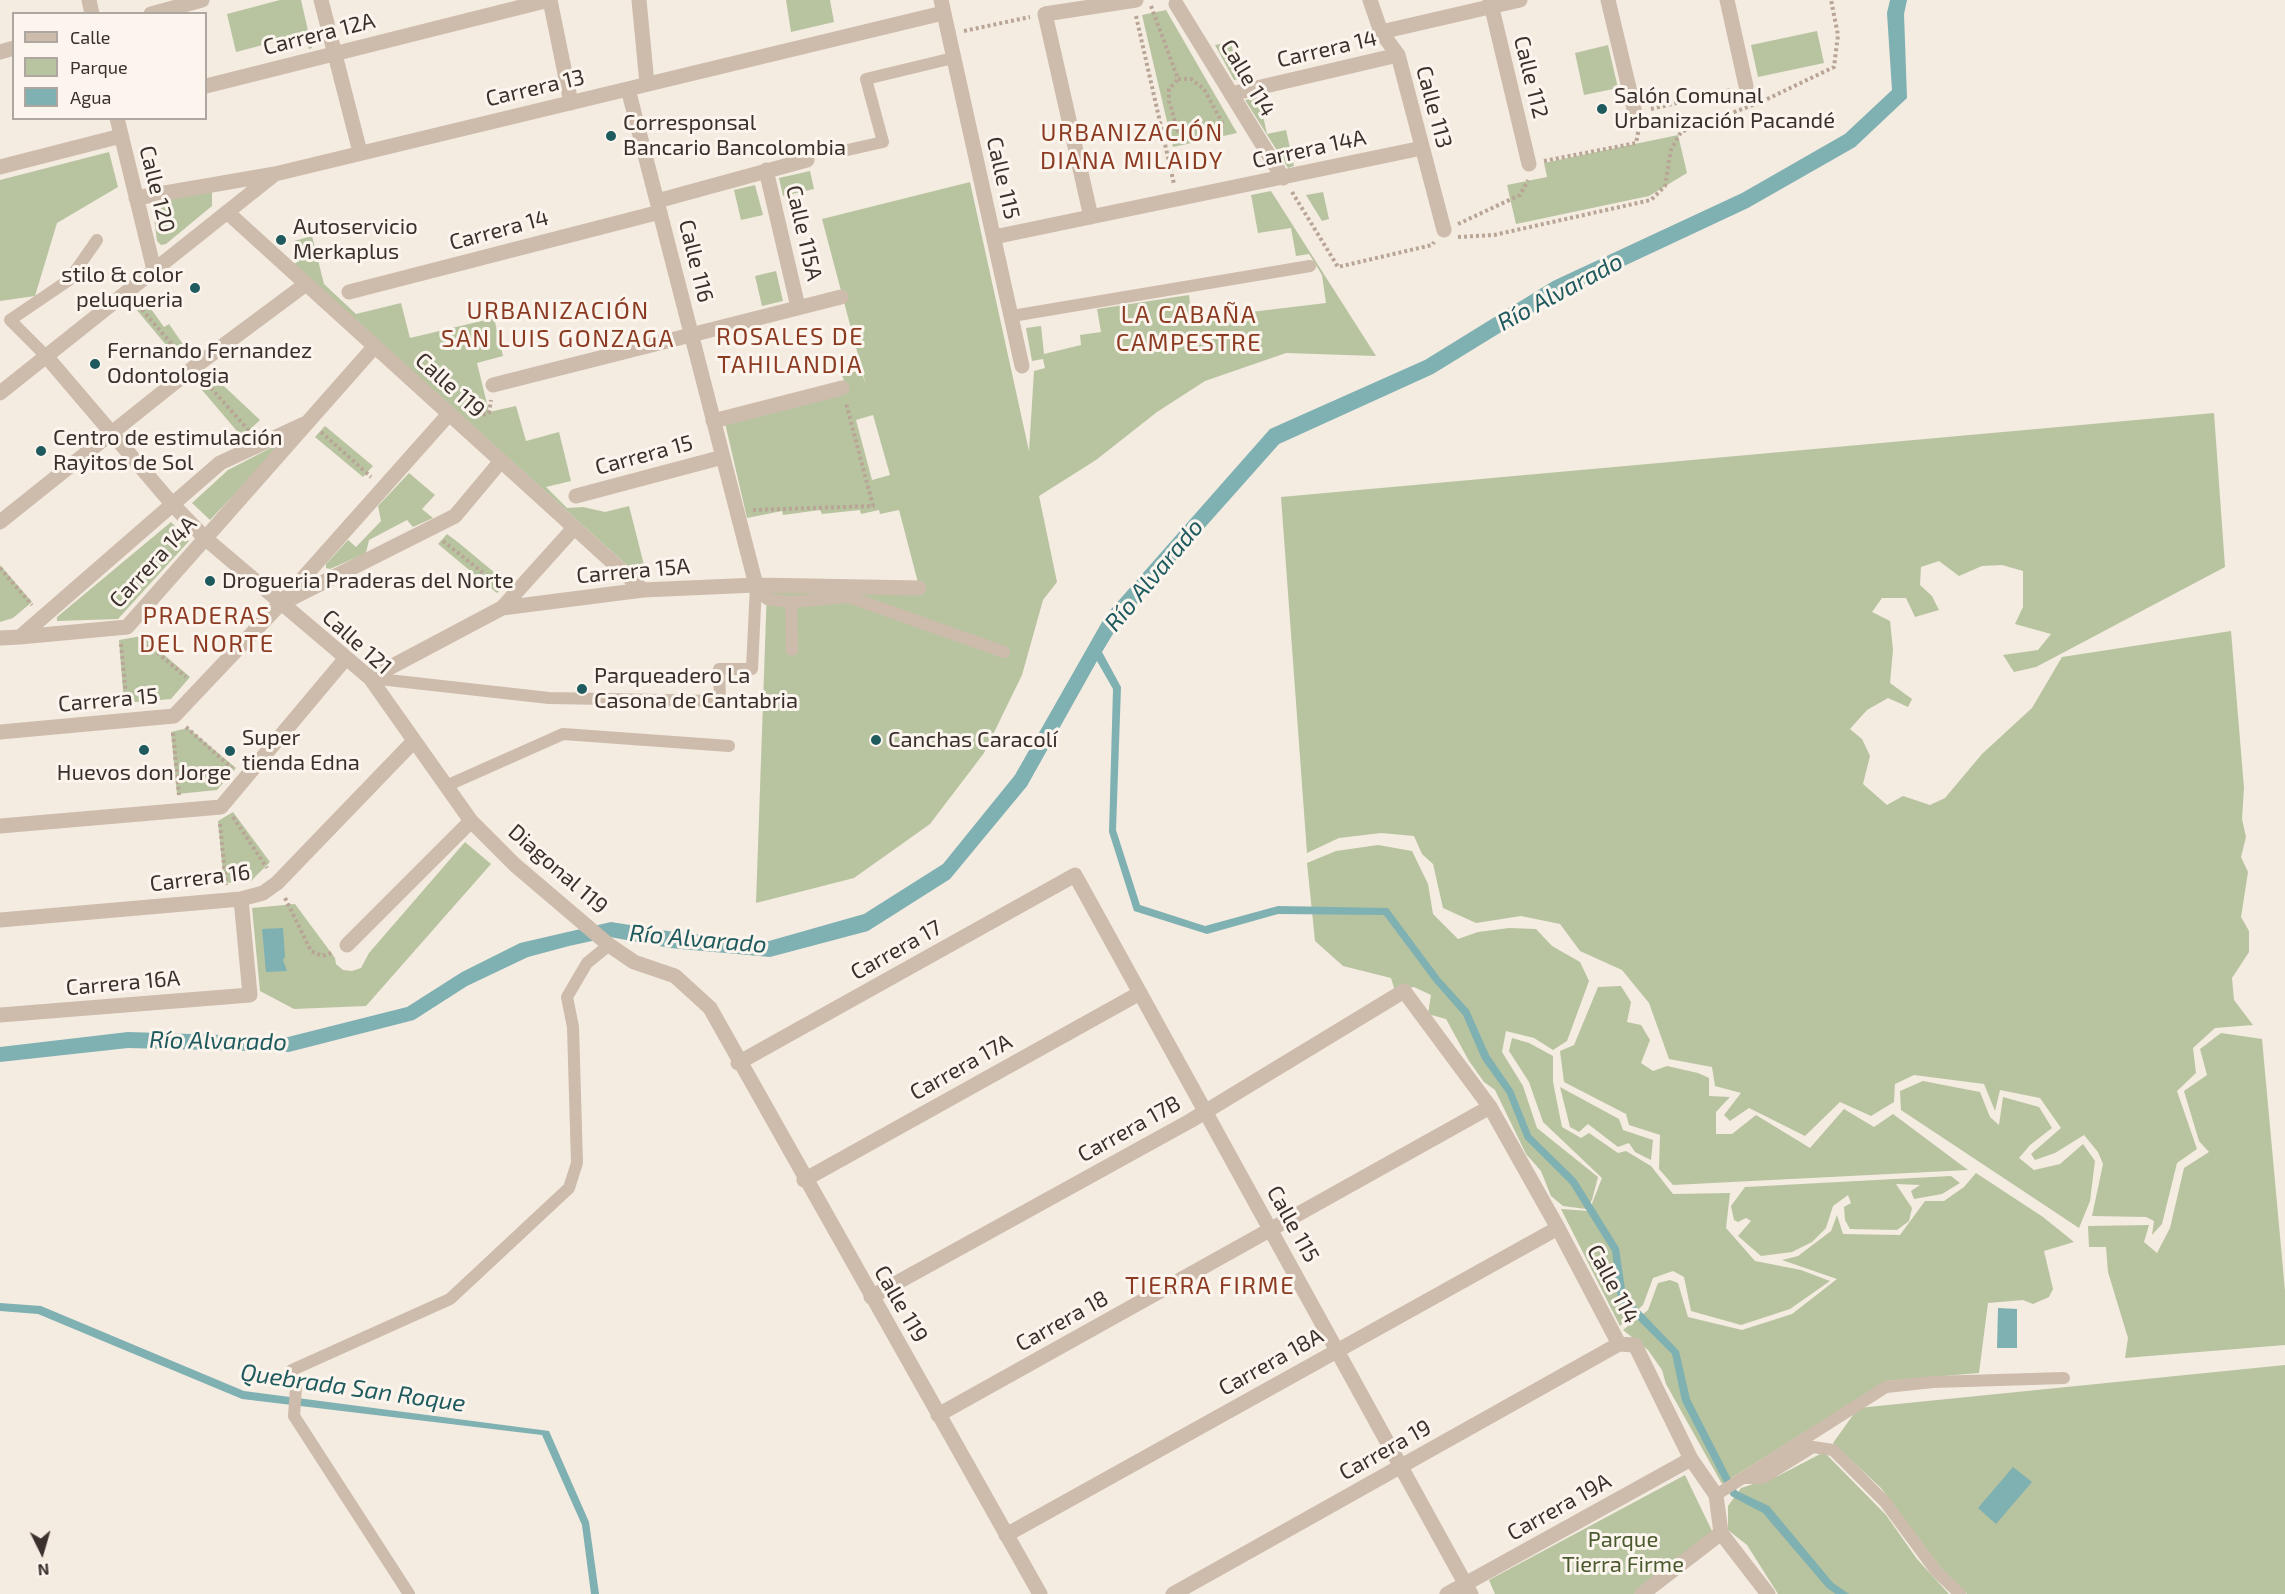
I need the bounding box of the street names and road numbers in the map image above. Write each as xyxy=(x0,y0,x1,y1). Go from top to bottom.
street label: Carrera 12A xyxy=(260,7,378,61)
street label: Carrera 14 xyxy=(1274,25,1380,73)
street label: Calle 112 xyxy=(1508,33,1554,121)
street label: Calle 114 xyxy=(1215,35,1281,121)
street label: Calle 113 xyxy=(1410,63,1458,151)
street label: Carrera 13 xyxy=(483,64,587,112)
street label: Carrera 14A xyxy=(1250,124,1368,174)
street label: Calle 115 xyxy=(981,134,1025,222)
street label: Calle 120 xyxy=(133,143,181,235)
street label: Calle 115A xyxy=(780,183,828,283)
street label: Carrera 14 xyxy=(446,204,552,256)
street label: Calle 116 xyxy=(673,217,719,305)
street label: Calle 119 xyxy=(410,347,490,423)
street label: Carrera 15 xyxy=(592,429,696,481)
street label: Carrera 14A xyxy=(104,511,202,613)
street label: Carrera 15A xyxy=(575,553,691,589)
street label: Calle 121 xyxy=(317,604,397,680)
street label: Carrera 15 xyxy=(57,682,159,718)
street label: Diagonal 119 xyxy=(503,819,613,919)
street label: Carrera 16 xyxy=(148,859,252,897)
street label: Carrera 17 xyxy=(846,914,946,986)
street label: Carrera 16A xyxy=(65,965,181,1001)
street label: Carrera 17A xyxy=(905,1028,1017,1106)
street label: Carrera 17B xyxy=(1073,1090,1185,1168)
street label: Calle 115 xyxy=(1261,1181,1325,1267)
street label: Calle 114 xyxy=(1581,1240,1645,1328)
street label: Calle 119 xyxy=(868,1261,934,1347)
street label: Carrera 18 xyxy=(1011,1285,1113,1357)
street label: Carrera 18A xyxy=(1214,1322,1328,1402)
street label: Carrera 19 xyxy=(1334,1414,1436,1486)
street label: Carrera 19A xyxy=(1502,1468,1616,1546)

